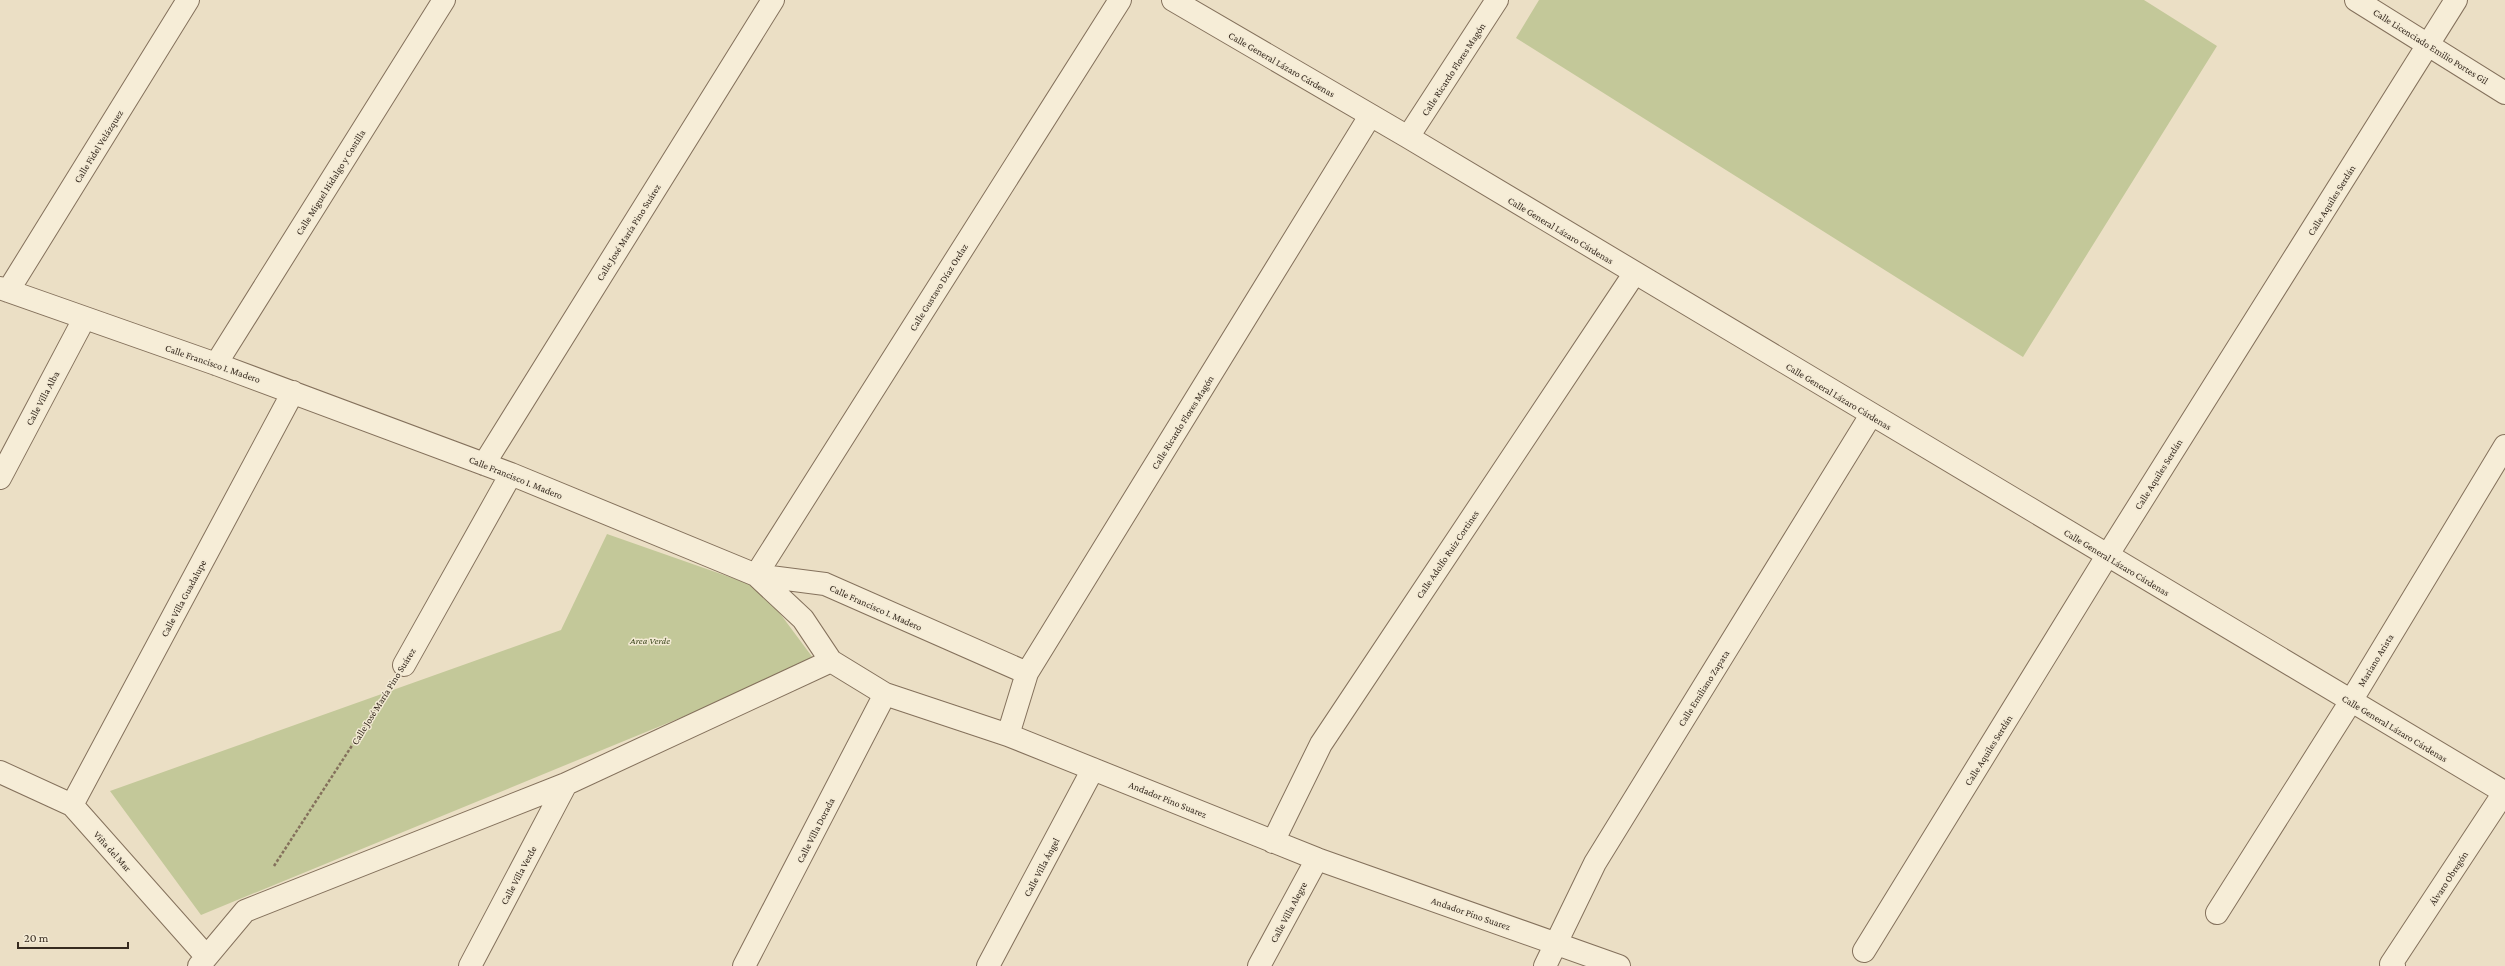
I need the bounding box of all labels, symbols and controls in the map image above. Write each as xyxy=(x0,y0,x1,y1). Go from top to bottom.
street label: Calle Licenciado Emilio Portes Gil xyxy=(2371,6,2491,87)
street label: Calle Ricardo Flores Magón xyxy=(1419,20,1488,118)
street label: Calle General Lázaro Cárdenas xyxy=(1227,29,1337,99)
street label: Calle Fidel Velázquez xyxy=(72,108,125,185)
street label: Calle Miguel Hidalgo y Costilla xyxy=(293,127,368,237)
street label: Calle Aquiles Serdán xyxy=(2305,162,2358,238)
street label: Calle José María Pino Suárez xyxy=(594,182,663,283)
street label: Calle General Lázaro Cárdenas xyxy=(1506,195,1616,266)
street label: Calle Gustavo Díaz Ordaz xyxy=(907,242,970,333)
street label: Calle Francisco I. Madero xyxy=(164,342,262,385)
street label: Calle General Lázaro Cárdenas xyxy=(1784,361,1894,432)
street label: Calle Villa Alba xyxy=(24,369,62,427)
street label: Calle Ricardo Flores Magón xyxy=(1149,373,1216,471)
street label: Calle Aquiles Serdán xyxy=(2132,436,2185,512)
street label: Calle Francisco I. Madero xyxy=(467,454,564,501)
street label: Calle Adolfo Ruiz Cortines xyxy=(1414,508,1481,600)
street label: Calle General Lázaro Cárdenas xyxy=(2062,527,2172,598)
street label: Calle Villa Guadalupe xyxy=(158,557,209,639)
street label: Calle Francisco I. Madero xyxy=(828,582,924,633)
street label: Mariano Arista xyxy=(2355,632,2396,689)
park label: Area Verde xyxy=(629,635,670,646)
street label: Calle José María Pino Suárez xyxy=(349,646,418,747)
street label: Calle Emiliano Zapata xyxy=(1676,648,1732,728)
street label: Calle General Lázaro Cárdenas xyxy=(2340,693,2450,764)
street label: Calle Aquiles Serdán xyxy=(1962,712,2015,788)
street label: Andador Pino Suarez xyxy=(1127,779,1208,820)
street label: Calle Villa Dorada xyxy=(794,796,837,865)
street label: Viña del Mar xyxy=(92,829,134,874)
street label: Calle Villa Ángel xyxy=(1021,836,1062,898)
street label: Calle Villa Verde xyxy=(498,844,539,906)
street label: Álvaro Obregón xyxy=(2427,849,2470,907)
street label: Calle Villa Alegre xyxy=(1268,879,1309,944)
street label: Andador Pino Suarez xyxy=(1430,895,1512,932)
scale bar xyxy=(18,924,128,950)
text: 20 m xyxy=(24,931,49,945)

